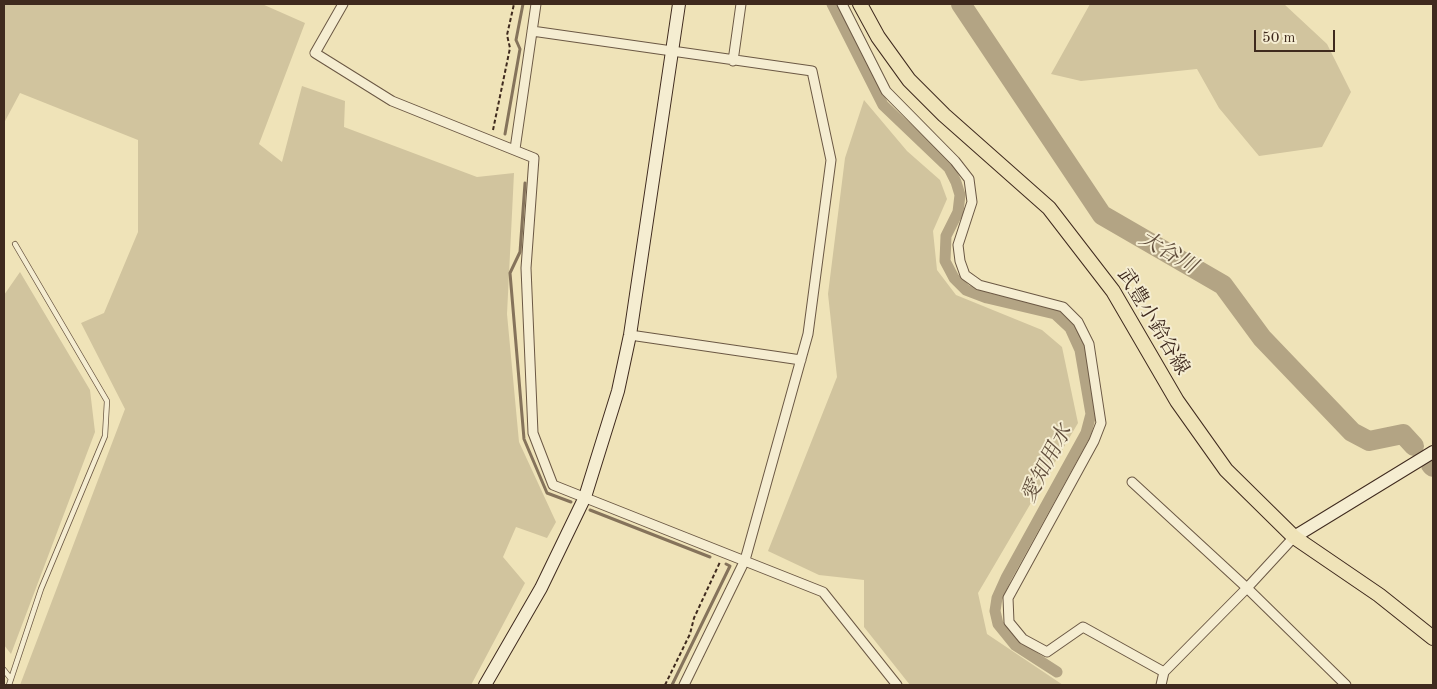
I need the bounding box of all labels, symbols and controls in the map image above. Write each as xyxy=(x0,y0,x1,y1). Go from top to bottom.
scale bar xyxy=(1257,20,1338,52)
text: 50 m xyxy=(1262,31,1296,46)
water label: 大谷川 xyxy=(1134,226,1202,280)
street label: 武豊小鈴谷線 xyxy=(1112,264,1194,380)
water label: 愛知用水 xyxy=(1016,421,1078,507)

